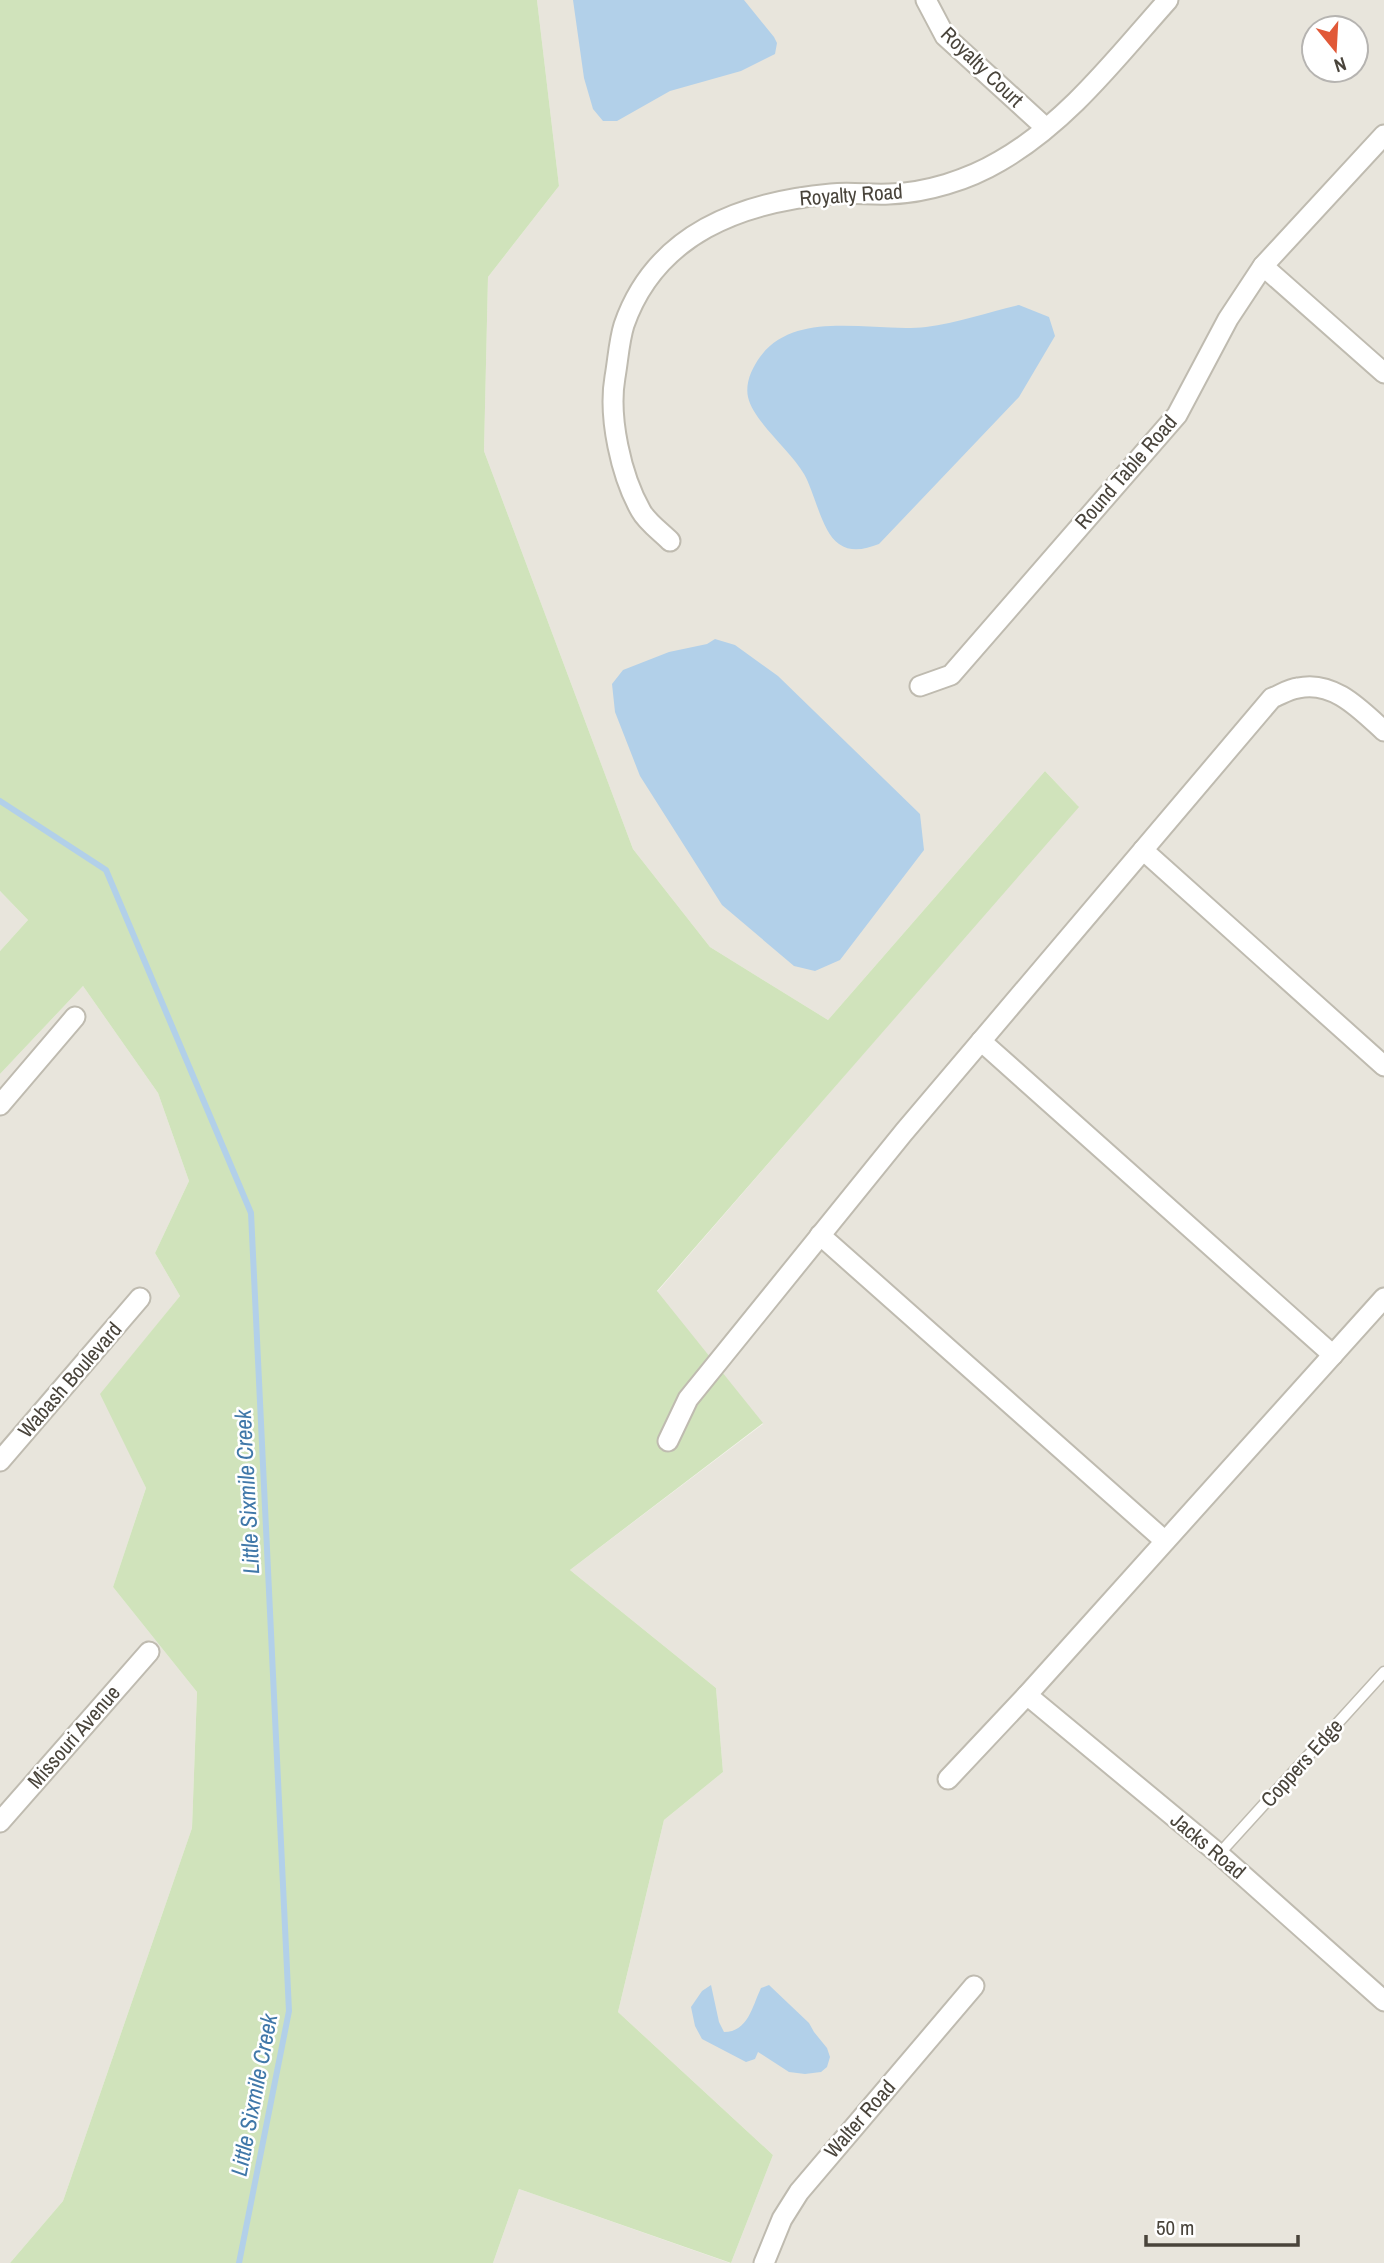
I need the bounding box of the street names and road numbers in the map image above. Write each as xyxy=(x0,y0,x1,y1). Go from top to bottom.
street label: Royalty Court xyxy=(935,20,1030,113)
street label: Royalty Road xyxy=(798,176,904,213)
street label: Round Table Road xyxy=(1068,408,1183,535)
street label: Wabash Boulevard xyxy=(11,1315,128,1444)
street label: Missouri Avenue xyxy=(21,1679,127,1794)
street label: Coppers Edge xyxy=(1254,1712,1349,1813)
street label: Jacks Road xyxy=(1165,1806,1252,1886)
street label: Walter Road xyxy=(817,2073,902,2164)

